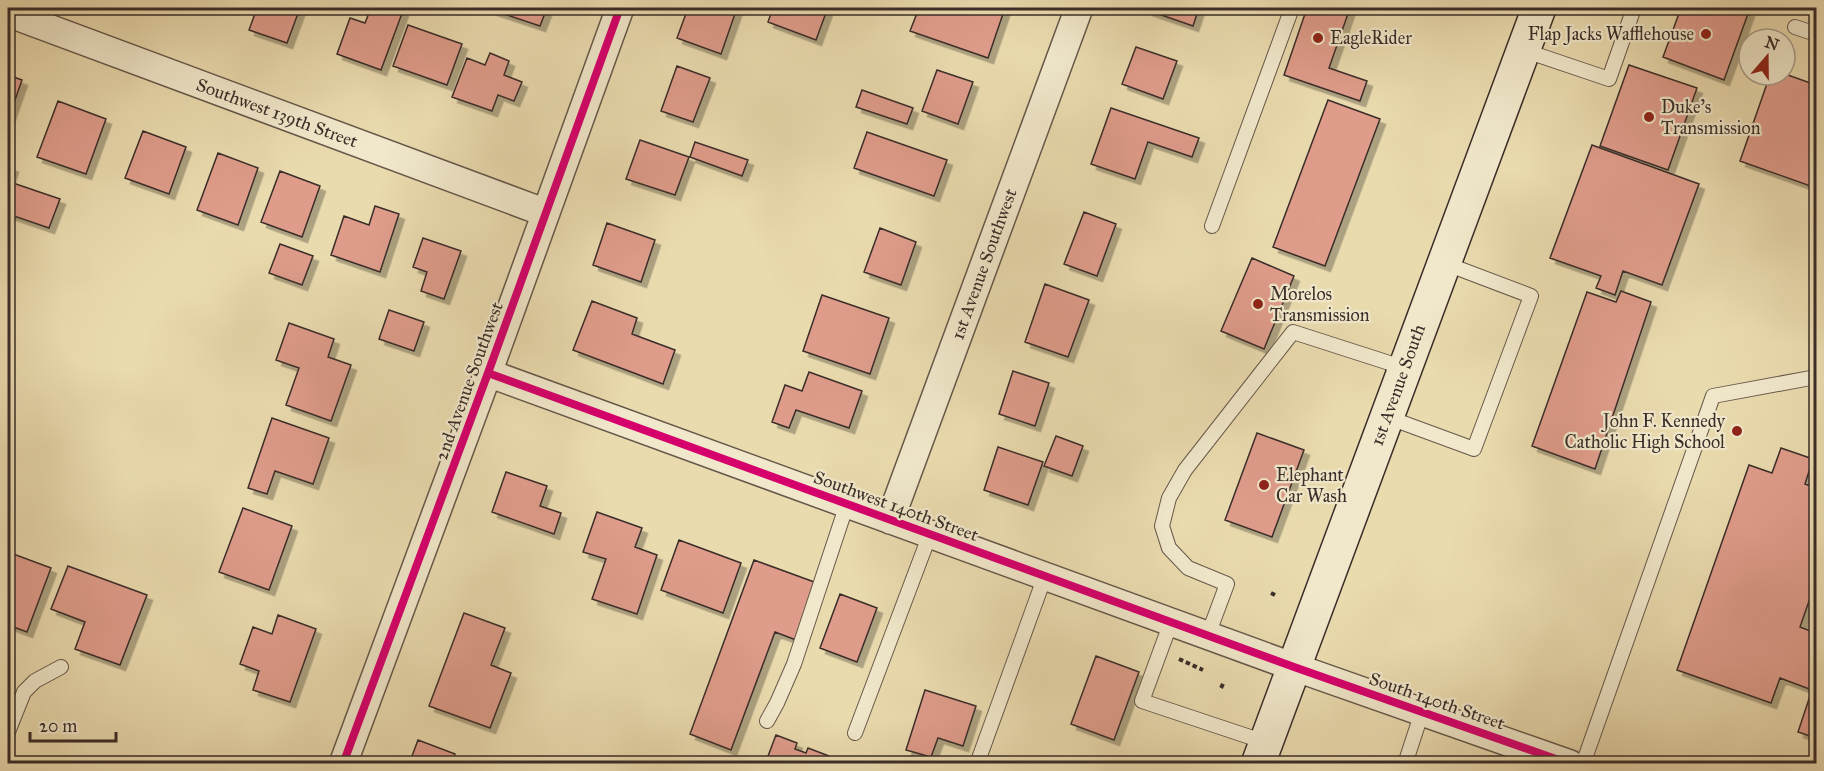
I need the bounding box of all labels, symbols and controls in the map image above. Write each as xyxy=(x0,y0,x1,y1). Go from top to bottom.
place label: Flap Jacks Wafflehouse xyxy=(1528,23,1694,46)
place label: EagleRider xyxy=(1330,27,1412,50)
marker: Flap Jacks Wafflehouse xyxy=(1699,27,1713,41)
north arrow xyxy=(1737,27,1797,87)
marker: EagleRider xyxy=(1311,31,1325,45)
text: N xyxy=(1762,32,1782,55)
street label: Southwest 139th Street xyxy=(193,74,361,153)
place label: Duke's Transmission xyxy=(1661,96,1761,139)
marker: Duke's Transmission xyxy=(1642,110,1656,124)
street label: 1st Avenue Southwest xyxy=(946,185,1022,343)
place label: Morelos Transmission xyxy=(1270,283,1370,326)
marker: Morelos Transmission xyxy=(1251,297,1265,311)
street label: 2nd Avenue Southwest xyxy=(430,298,508,463)
street label: 1st Avenue South xyxy=(1366,321,1430,449)
place label: John F. Kennedy Catholic High School xyxy=(1565,410,1726,454)
marker: John F. Kennedy Catholic High School xyxy=(1730,424,1744,438)
place label: Elephant Car Wash xyxy=(1276,464,1347,507)
street label: Southwest 140th Street xyxy=(811,466,982,546)
marker: Elephant Car Wash xyxy=(1257,478,1271,492)
street label: South 140th Street xyxy=(1366,667,1508,735)
scale bar xyxy=(30,705,116,743)
text: 20 m xyxy=(39,715,77,737)

